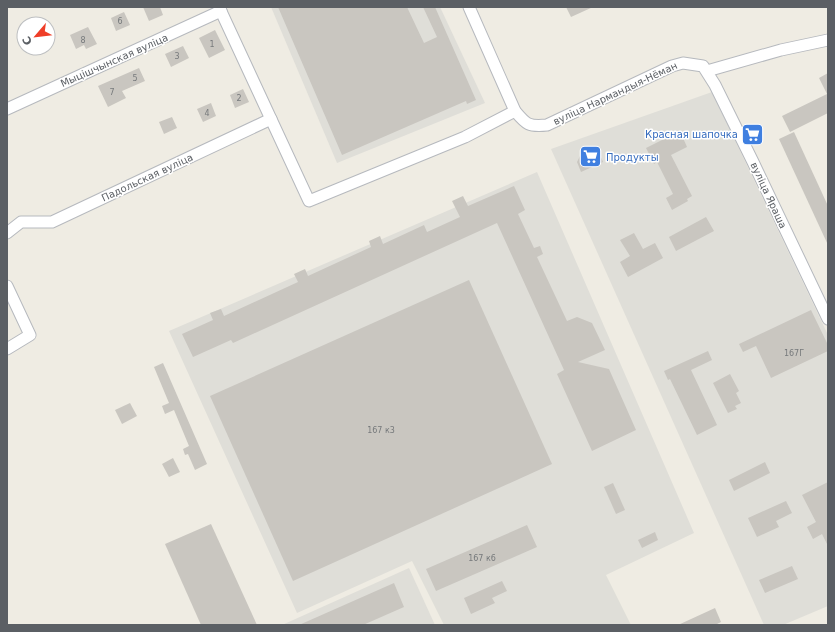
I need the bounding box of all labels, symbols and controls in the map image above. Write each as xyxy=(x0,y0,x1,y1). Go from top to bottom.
north arrow xyxy=(16,16,56,56)
house number: 6 xyxy=(117,17,123,26)
street label: Мыцішчынская вуліца xyxy=(59,32,170,89)
text: С xyxy=(20,34,35,47)
house number: 8 xyxy=(80,36,86,45)
house number: 1 xyxy=(209,40,215,49)
house number: 3 xyxy=(174,52,180,61)
street label: вуліца Нармандыя-Нёман xyxy=(551,60,679,127)
house number: 5 xyxy=(132,74,138,83)
house number: 7 xyxy=(109,88,115,97)
house number: 2 xyxy=(236,94,242,103)
house number: 4 xyxy=(204,109,210,118)
supermarket icon: Красная шапочка xyxy=(740,121,766,147)
place label: Красная шапочка xyxy=(645,129,738,140)
supermarket icon: Продукты xyxy=(577,144,603,170)
street label: Падольская вуліца xyxy=(100,151,195,204)
place label: Продукты xyxy=(606,152,659,163)
street label: вуліца Яраша xyxy=(748,160,789,230)
house number: 167Г xyxy=(784,349,804,358)
house number: 167 к3 xyxy=(367,426,395,435)
house number: 167 к6 xyxy=(468,554,496,563)

